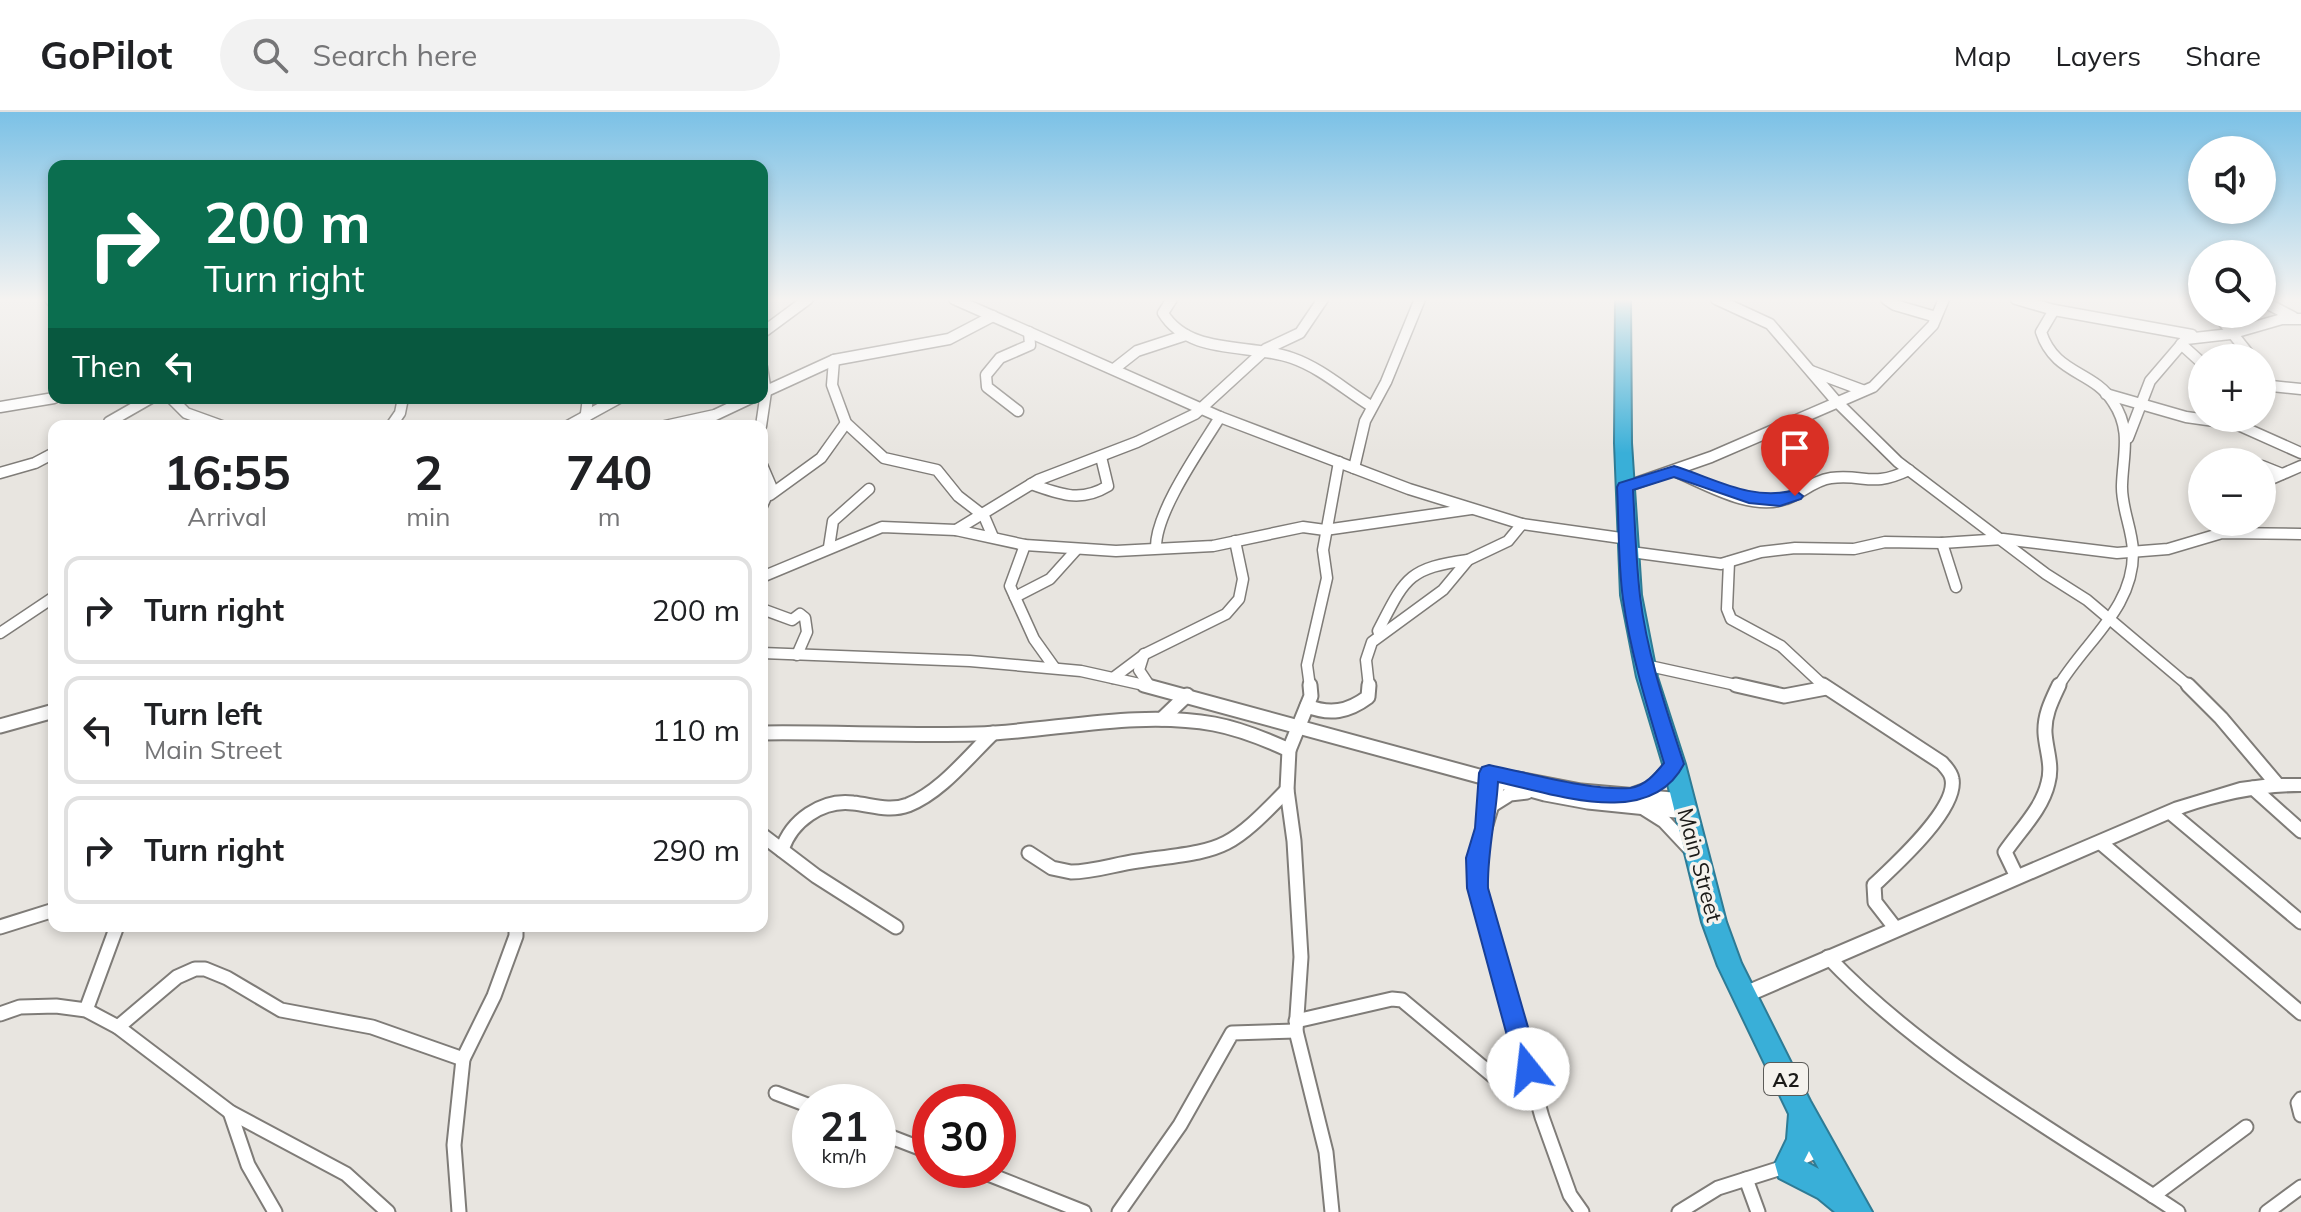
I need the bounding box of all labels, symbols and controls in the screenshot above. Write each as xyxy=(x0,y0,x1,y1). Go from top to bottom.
search box xyxy=(220,19,780,91)
text: GoPilot xyxy=(40,31,172,79)
icon: search xyxy=(248,33,292,77)
text: Search here xyxy=(312,36,477,74)
text: Map xyxy=(1954,38,2011,73)
text: Layers xyxy=(2055,38,2141,73)
text: Share xyxy=(2185,38,2261,73)
map controls xyxy=(2188,136,2276,536)
button: sound xyxy=(2188,136,2276,224)
text: 200 m xyxy=(204,187,371,257)
icon: right xyxy=(72,192,176,296)
button: search xyxy=(2188,240,2276,328)
text: Turn right xyxy=(204,256,365,301)
icon: left xyxy=(158,344,202,388)
button: + xyxy=(2188,344,2276,432)
text: Then xyxy=(72,347,142,385)
pin xyxy=(1761,414,1829,496)
icon: arrive xyxy=(1773,426,1817,470)
text: 16:55 xyxy=(164,442,291,502)
text: 2 xyxy=(414,442,443,502)
text: 740 xyxy=(566,442,652,502)
button: − xyxy=(2188,448,2276,536)
text: Arrival xyxy=(187,500,267,533)
text: min xyxy=(406,500,450,533)
text: m xyxy=(598,500,621,533)
icon: right xyxy=(76,588,120,632)
text: Turn right xyxy=(144,591,284,629)
text: 200 m xyxy=(652,591,740,629)
text: Turn left xyxy=(144,695,262,733)
icon: left xyxy=(76,708,120,752)
text: 110 m xyxy=(652,711,740,749)
text: Main Street xyxy=(144,733,282,766)
street label: Main Street xyxy=(1671,805,1729,925)
icon: right xyxy=(76,828,120,872)
text: Turn right xyxy=(144,831,284,869)
text: 290 m xyxy=(652,831,740,869)
position arrow xyxy=(1486,1027,1570,1111)
road number: A2 xyxy=(1764,1063,1808,1095)
speed limit sign: 30 xyxy=(912,1084,1016,1188)
text: 21 xyxy=(820,1101,868,1151)
text: km/h xyxy=(821,1143,867,1168)

